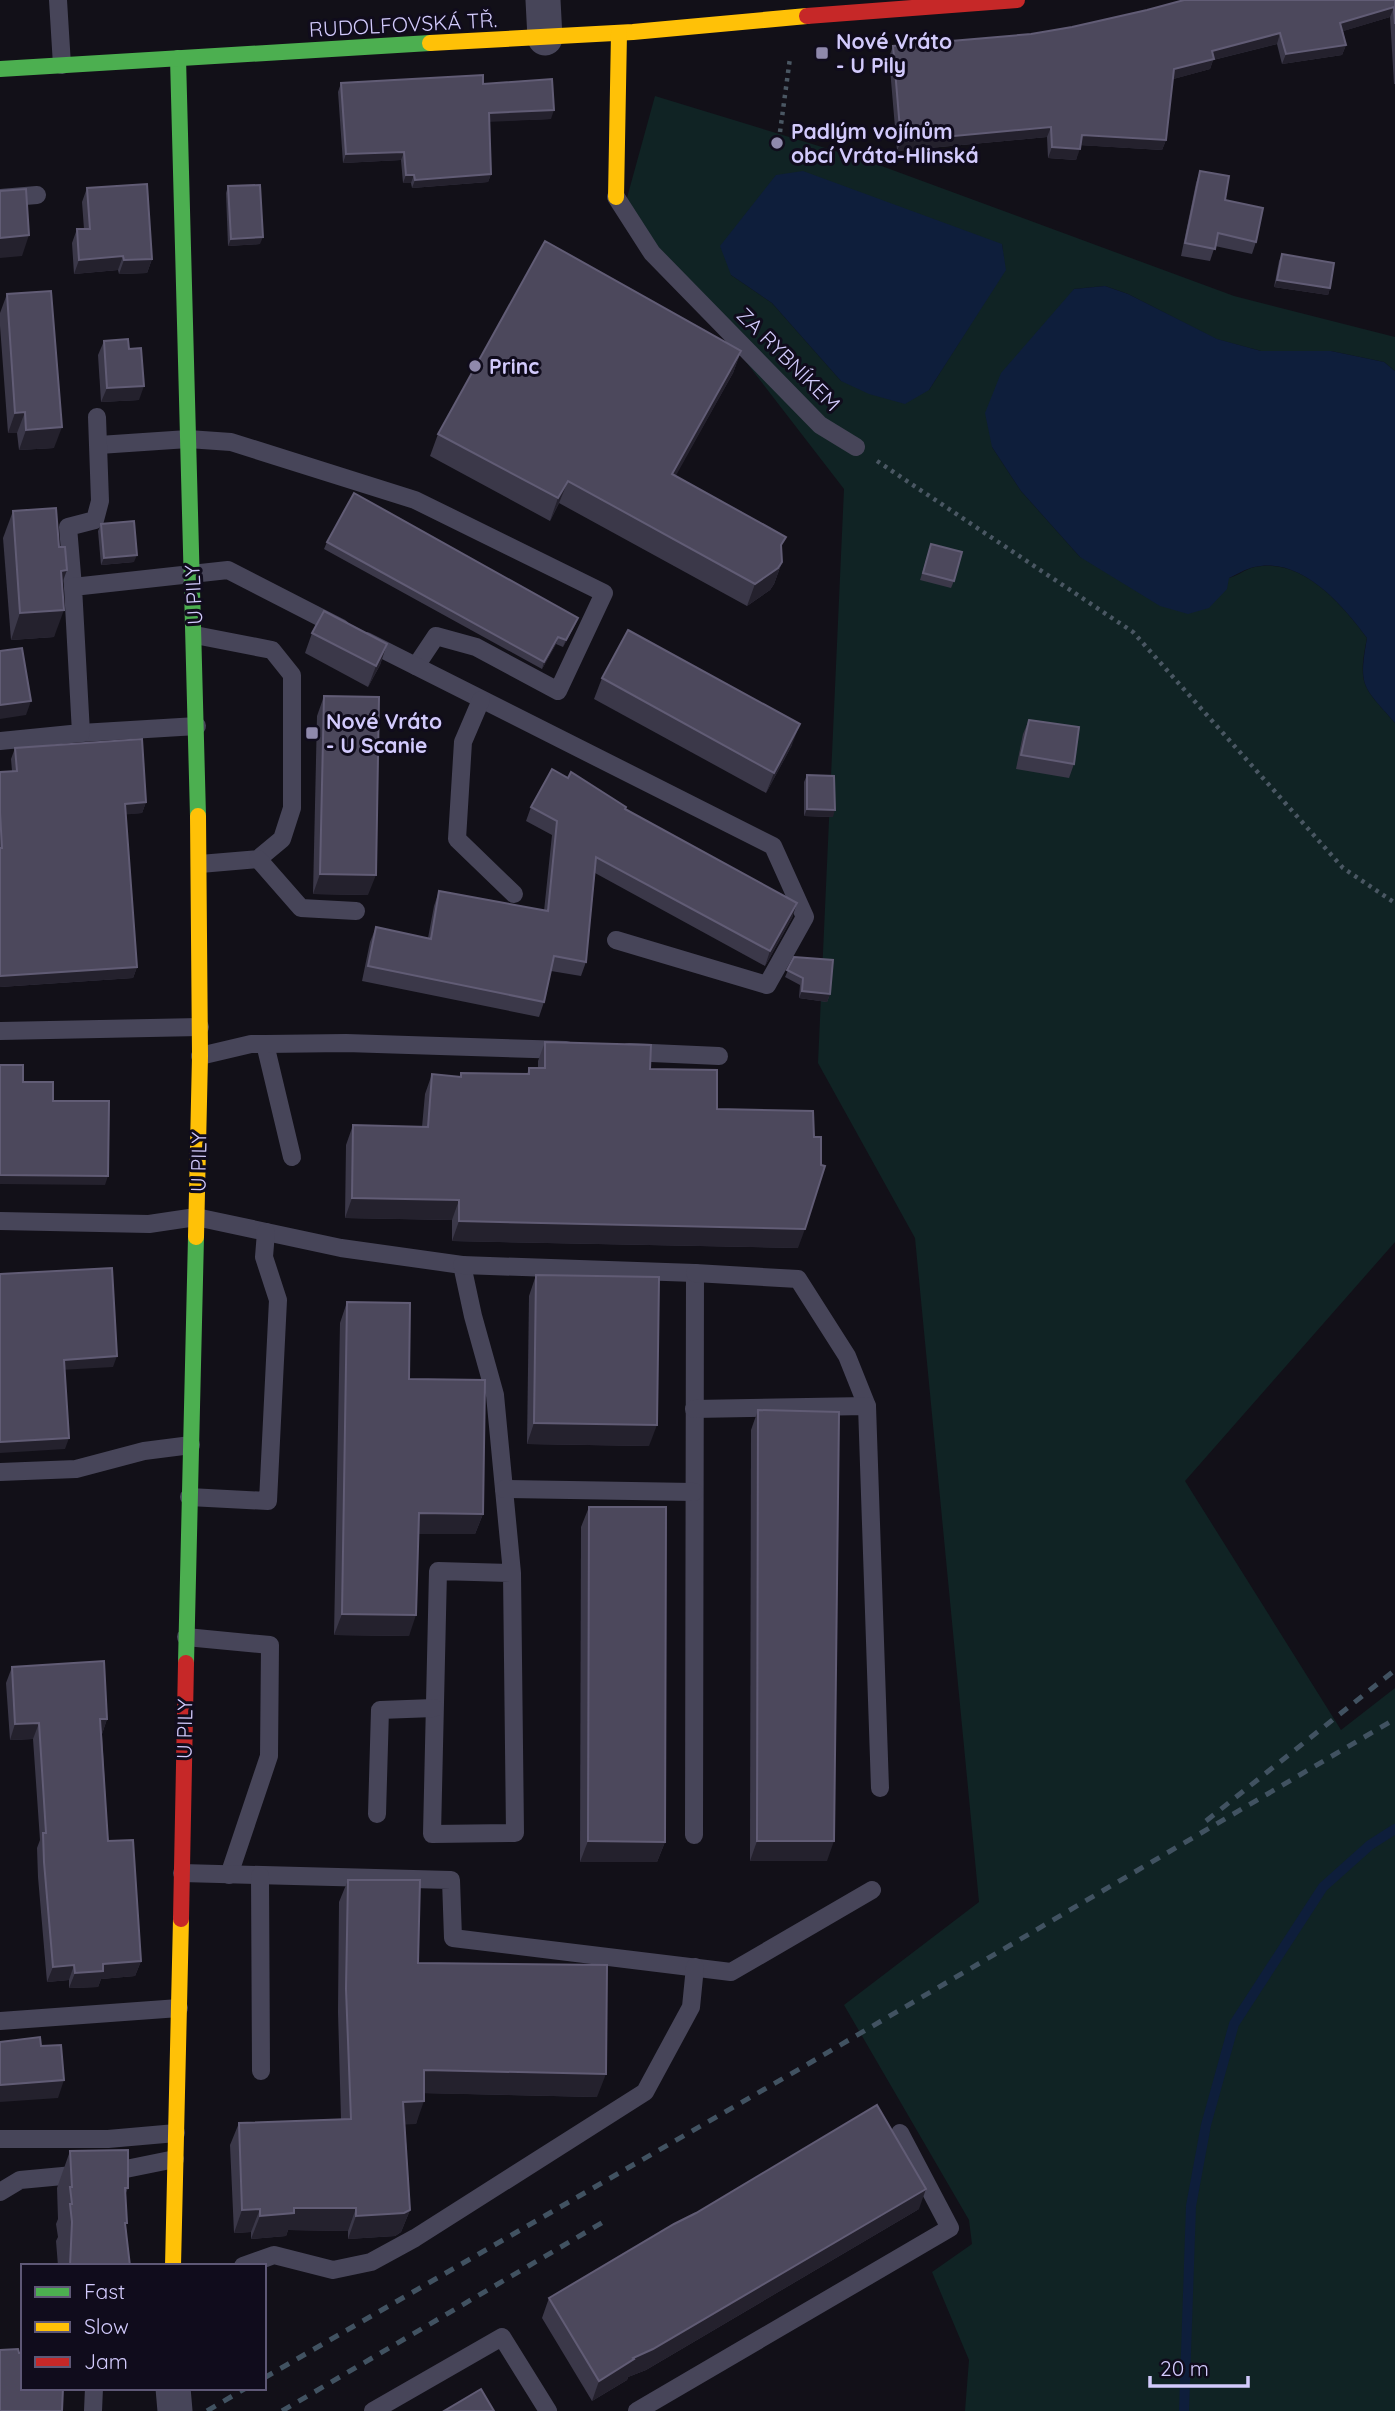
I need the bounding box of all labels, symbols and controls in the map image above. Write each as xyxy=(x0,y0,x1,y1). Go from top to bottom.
street label: RUDOLFOVSKÁ TŘ. xyxy=(308,6,498,42)
place label: Nové Vráto - U Pily xyxy=(836,28,952,78)
marker: Nové Vráto - U Pily xyxy=(814,45,830,61)
place label: Padlým vojínům obcí Vráta-Hlinská xyxy=(791,118,979,168)
marker: Padlým vojínům obcí Vráta-Hlinská xyxy=(769,135,785,151)
street label: ZA RYBNÍKEM xyxy=(732,302,846,416)
place label: Princ xyxy=(489,353,539,379)
marker: Princ xyxy=(467,358,483,374)
street label: U PILY xyxy=(178,564,208,626)
place label: Nové Vráto - U Scanie xyxy=(326,708,442,758)
marker: Nové Vráto - U Scanie xyxy=(304,725,320,741)
street label: U PILY xyxy=(184,1131,212,1192)
street label: U PILY xyxy=(170,1698,198,1759)
legend xyxy=(21,2264,266,2390)
text: Fast xyxy=(84,2278,125,2304)
text: Slow xyxy=(84,2313,129,2339)
scale bar xyxy=(1150,2344,1248,2388)
text: Jam xyxy=(84,2348,128,2374)
text: 20 m xyxy=(1160,2355,1209,2381)

